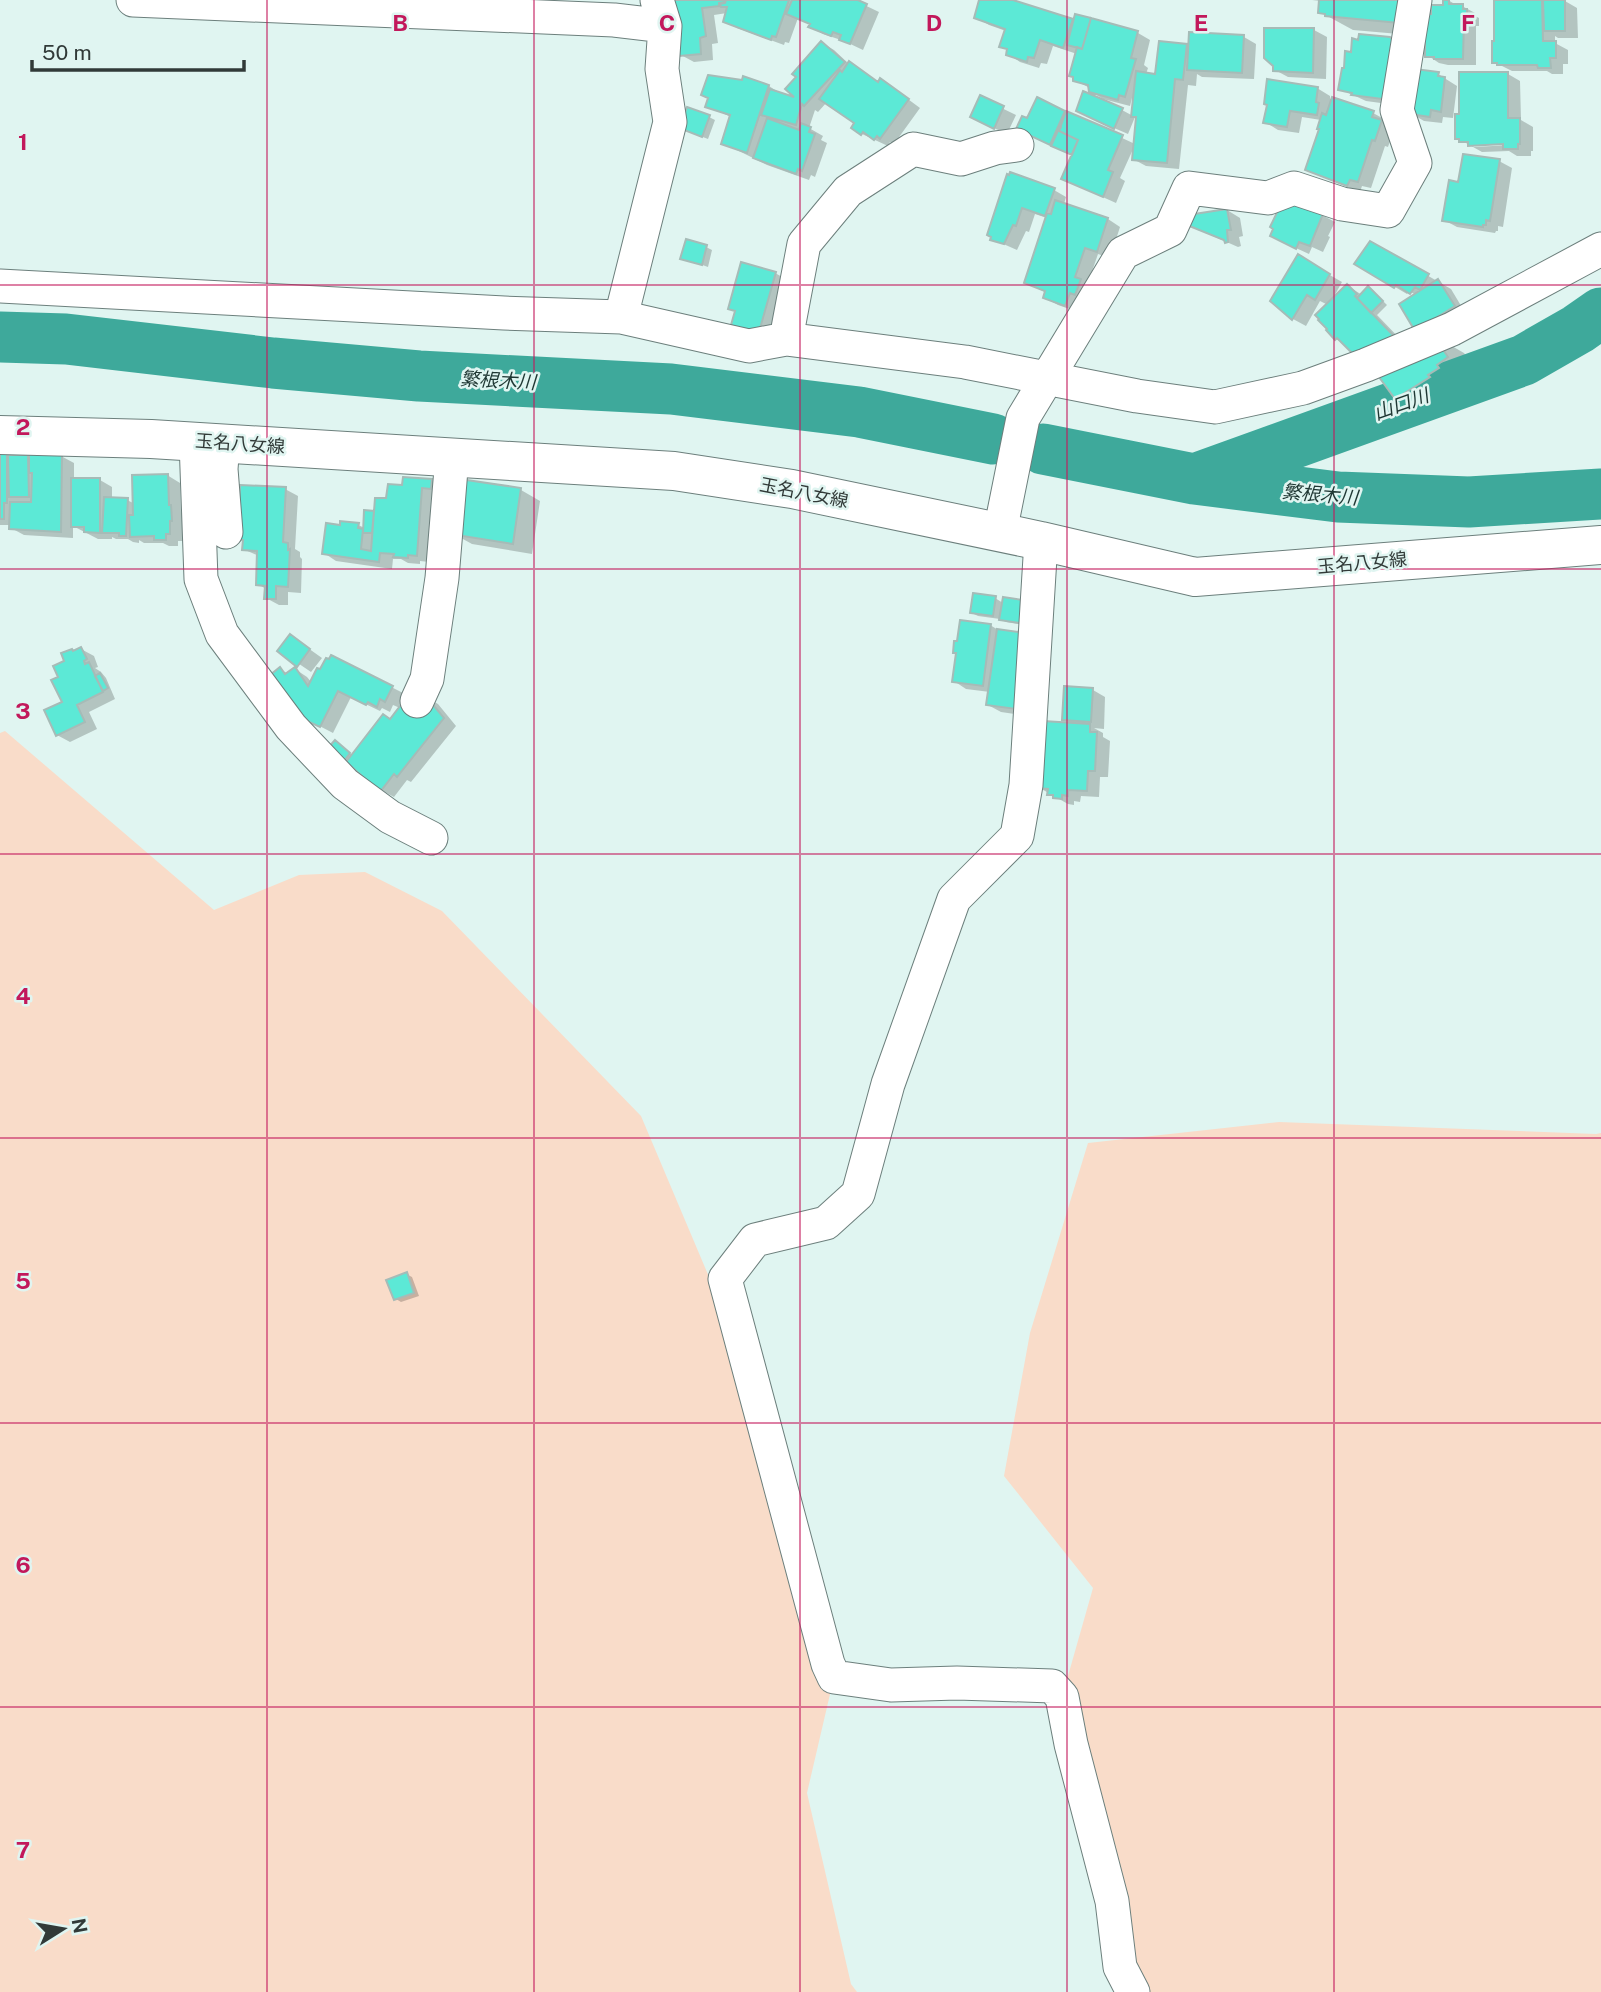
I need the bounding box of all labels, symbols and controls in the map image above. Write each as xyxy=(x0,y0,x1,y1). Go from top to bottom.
text: B xyxy=(392,9,408,36)
text: C xyxy=(659,9,675,36)
text: D xyxy=(926,9,942,36)
text: E xyxy=(1194,9,1208,36)
text: F xyxy=(1461,9,1475,36)
scale bar xyxy=(32,28,243,72)
text: 50 m xyxy=(42,40,92,65)
text: 1 xyxy=(18,128,28,155)
water label: 繁根木川 xyxy=(459,367,539,393)
water label: 山口川 xyxy=(1370,383,1433,424)
text: 2 xyxy=(16,413,30,440)
street label: 玉名八女線 xyxy=(194,430,286,457)
street label: 玉名八女線 xyxy=(758,474,850,511)
water label: 繁根木川 xyxy=(1281,480,1361,508)
street label: 玉名八女線 xyxy=(1316,548,1408,577)
text: 3 xyxy=(15,697,31,724)
text: 4 xyxy=(15,982,31,1009)
text: 5 xyxy=(15,1267,31,1294)
text: 6 xyxy=(15,1551,31,1578)
text: 7 xyxy=(16,1836,30,1863)
north arrow xyxy=(28,1894,98,1964)
text: N xyxy=(67,1916,92,1935)

